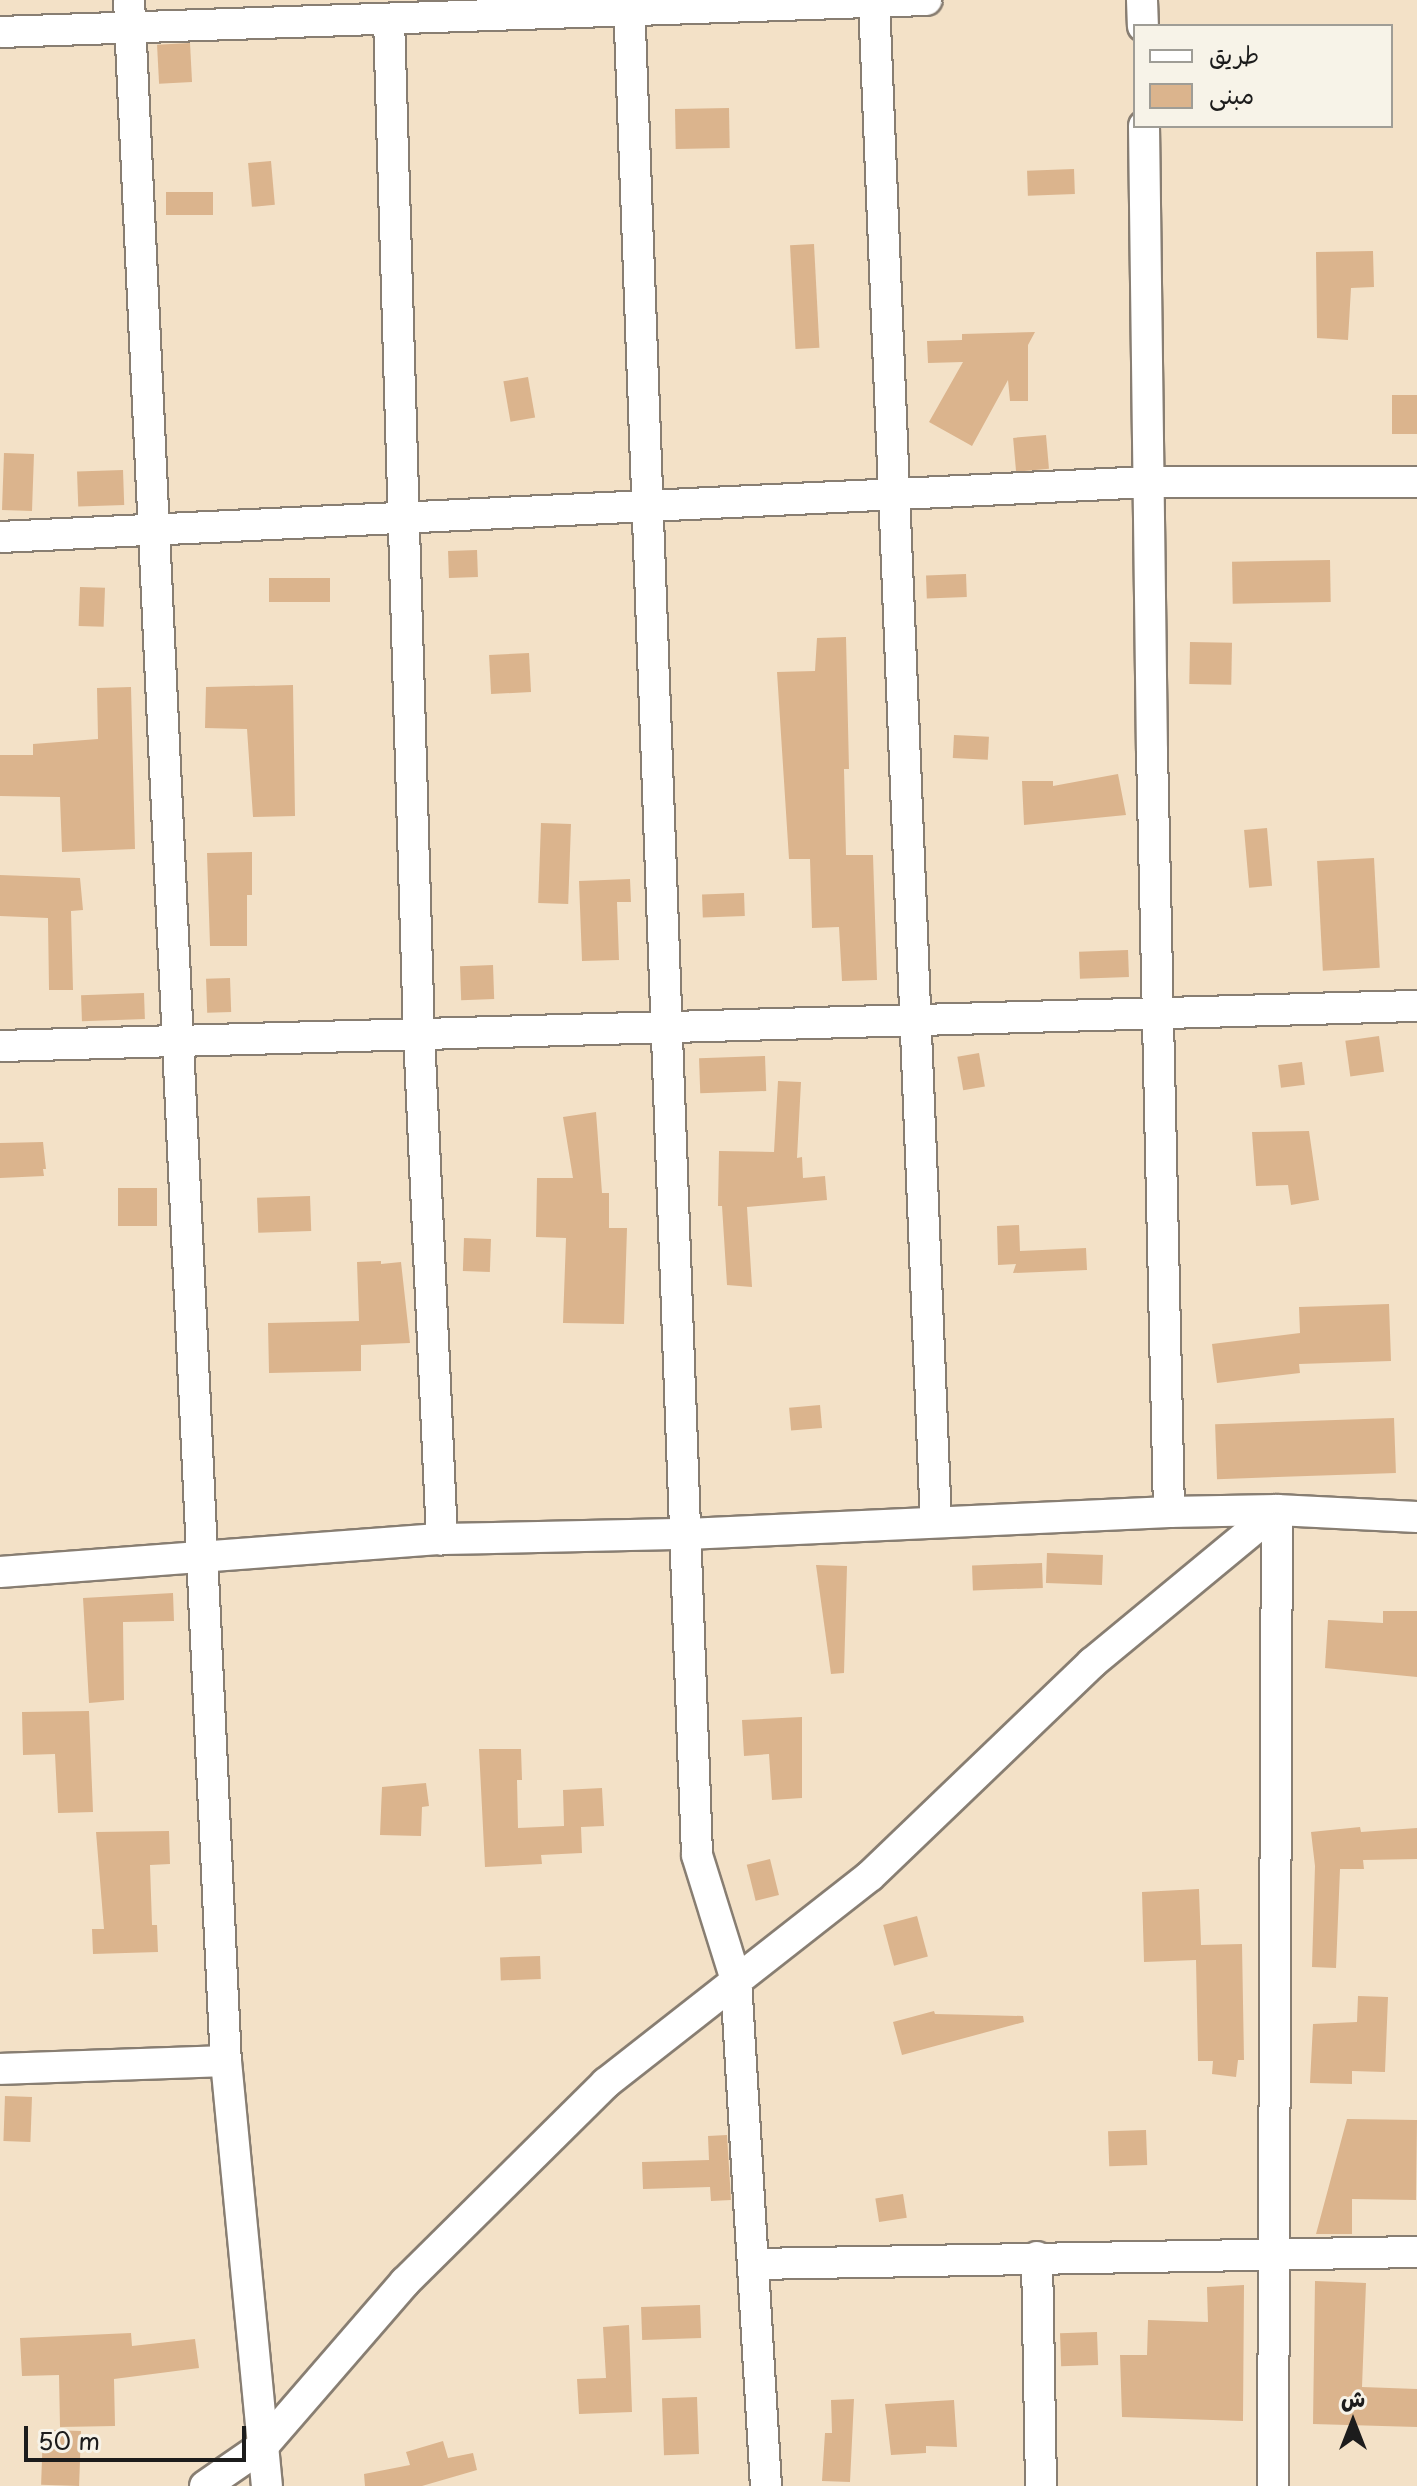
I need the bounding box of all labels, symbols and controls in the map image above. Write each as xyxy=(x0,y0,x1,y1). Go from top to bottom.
legend xyxy=(1133,24,1393,128)
text: طريق xyxy=(1209,36,1259,72)
text: مبنى xyxy=(1209,76,1254,112)
text: ش xyxy=(1341,2381,1365,2414)
north arrow xyxy=(1313,2382,1393,2462)
scale bar xyxy=(28,2410,250,2460)
text: 50 m xyxy=(38,2422,100,2458)

